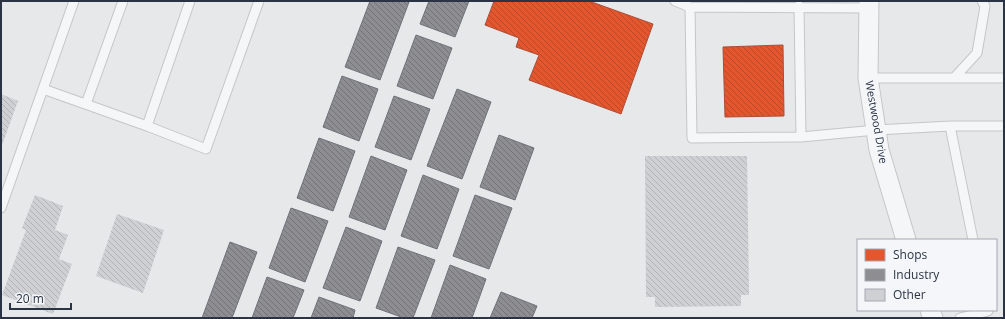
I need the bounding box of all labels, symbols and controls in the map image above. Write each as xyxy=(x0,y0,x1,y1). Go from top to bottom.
street label: Westwood Drive xyxy=(862,79,892,165)
legend xyxy=(857,239,997,311)
text: Shops xyxy=(893,246,928,263)
text: Industry xyxy=(893,266,940,283)
scale bar xyxy=(10,285,71,311)
text: Other xyxy=(893,286,926,303)
text: 20 m xyxy=(16,290,44,307)

